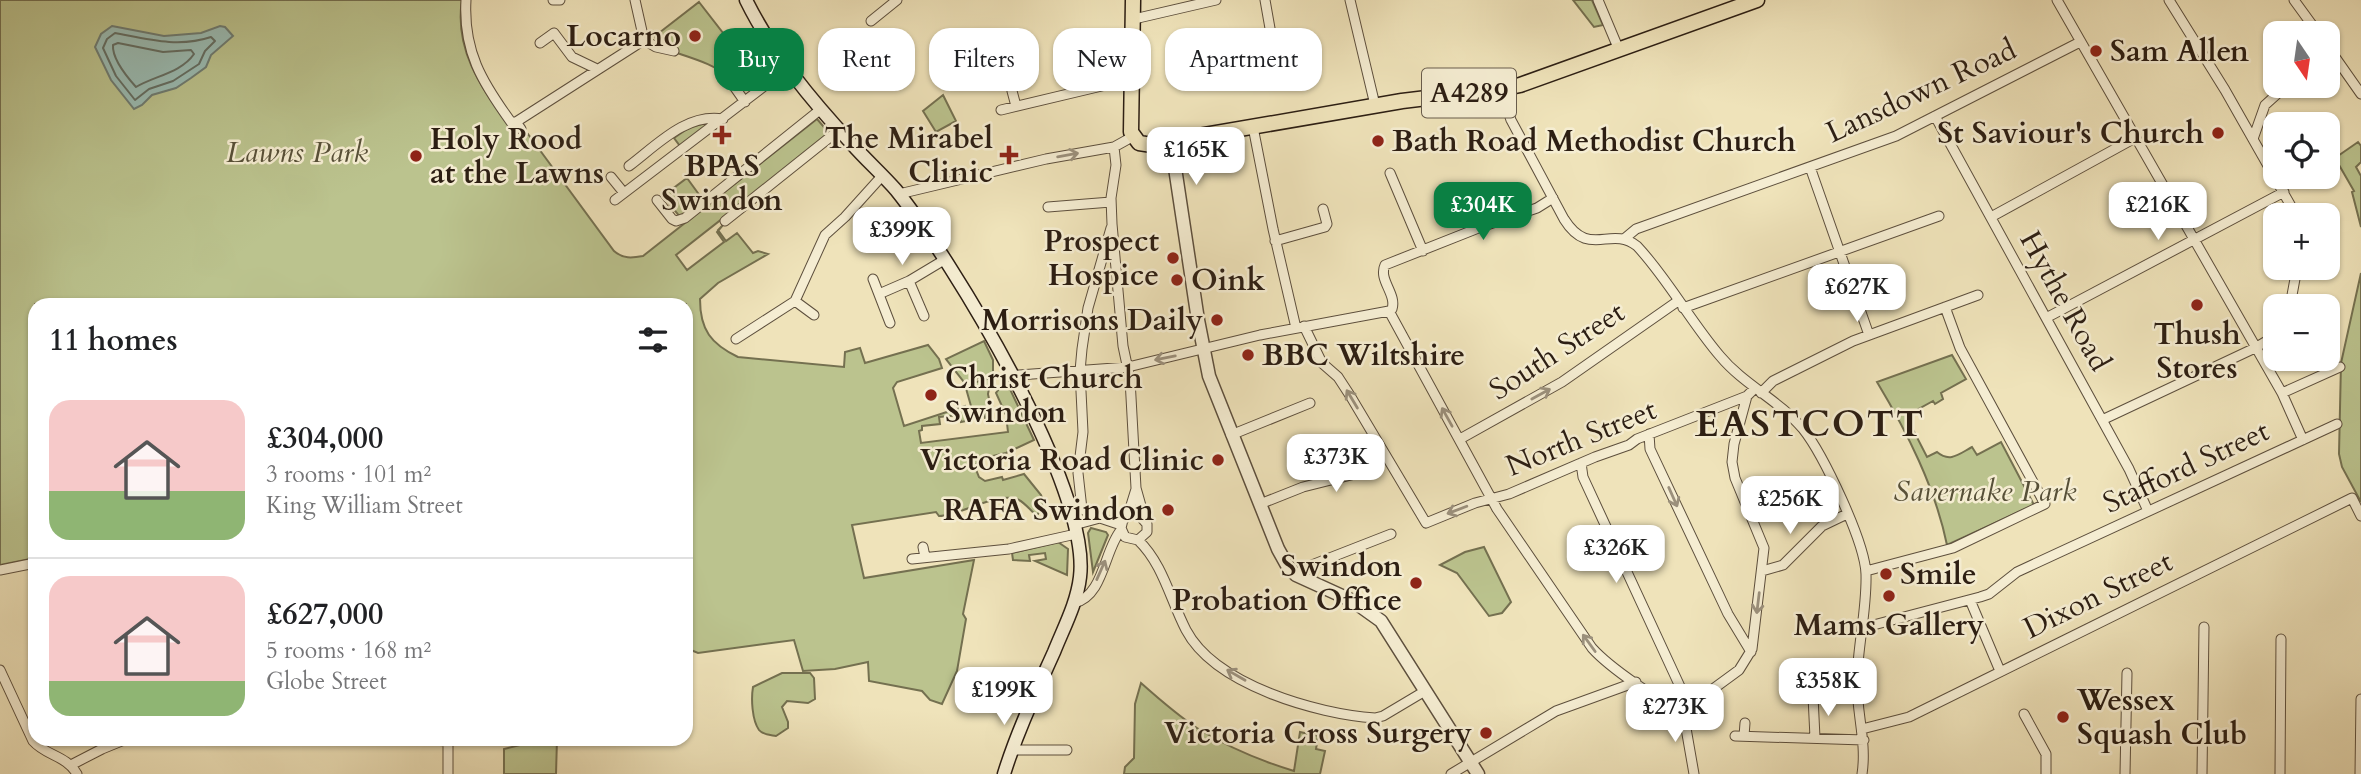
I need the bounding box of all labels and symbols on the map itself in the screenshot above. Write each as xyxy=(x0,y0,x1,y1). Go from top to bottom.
place label: Locarno xyxy=(566,16,681,57)
north arrow xyxy=(2263,21,2340,98)
marker: Locarno xyxy=(687,28,703,44)
street label: Lansdown Road xyxy=(1819,29,2023,153)
place label: Sam Allen xyxy=(2110,31,2249,72)
marker: Sam Allen xyxy=(2088,43,2104,59)
road number: A4289 xyxy=(1422,68,1516,118)
place label: St Saviour's Church xyxy=(1937,113,2204,154)
place label: The Mirabel Clinic xyxy=(824,118,993,193)
place label: Holy Rood at the Lawns xyxy=(430,119,604,194)
place label: Bath Road Methodist Church xyxy=(1392,121,1796,162)
marker: BPAS Swindon xyxy=(712,125,732,145)
marker: St Saviour's Church xyxy=(2210,125,2226,141)
pin: £165K xyxy=(1147,128,1245,187)
park label: Lawns Park xyxy=(226,132,368,173)
marker: Bath Road Methodist Church xyxy=(1370,133,1386,149)
marker: The Mirabel Clinic xyxy=(999,145,1019,165)
place label: BPAS Swindon xyxy=(661,146,783,221)
marker: Holy Rood at the Lawns xyxy=(408,148,424,164)
one-way arrow xyxy=(1056,148,1079,161)
pin: £304K xyxy=(1434,182,1532,242)
pin: £216K xyxy=(2109,182,2207,242)
pin: £399K xyxy=(853,208,951,267)
place label: Prospect Hospice xyxy=(1043,221,1159,296)
street label: Hythe Road xyxy=(2010,224,2120,379)
marker: Prospect Hospice xyxy=(1165,250,1181,266)
place label: Oink xyxy=(1191,260,1266,301)
pin: £627K xyxy=(1808,264,1906,324)
marker: Oink xyxy=(1169,272,1185,288)
street label: South Street xyxy=(1481,292,1633,410)
marker: Thush Stores xyxy=(2189,297,2205,313)
place label: Morrisons Daily xyxy=(981,300,1203,341)
marker: Morrisons Daily xyxy=(1209,312,1225,328)
place label: Thush Stores xyxy=(2153,314,2241,389)
place label: BBC Wiltshire xyxy=(1262,335,1465,376)
marker: BBC Wiltshire xyxy=(1240,347,1256,363)
one-way arrow xyxy=(1154,351,1177,365)
place label: Christ Church Swindon xyxy=(945,358,1143,433)
marker: Christ Church Swindon xyxy=(923,387,939,403)
one-way arrow xyxy=(1530,387,1550,401)
street label: North Street xyxy=(1500,389,1663,487)
one-way arrow xyxy=(1344,390,1358,410)
district label: EASTCOTT xyxy=(1695,399,1925,449)
one-way arrow xyxy=(1440,407,1454,428)
street label: Stafford Street xyxy=(2096,410,2276,523)
pin: £373K xyxy=(1287,434,1385,494)
place label: Victoria Road Clinic xyxy=(920,440,1204,481)
marker: Victoria Road Clinic xyxy=(1210,452,1226,468)
park label: Savernake Park xyxy=(1893,471,2077,512)
pin: £256K xyxy=(1741,476,1839,536)
one-way arrow xyxy=(1667,486,1680,507)
place label: RAFA Swindon xyxy=(943,490,1154,531)
marker: RAFA Swindon xyxy=(1160,502,1176,518)
one-way arrow xyxy=(1446,505,1468,517)
pin: £326K xyxy=(1567,526,1665,585)
street label: Dixon Street xyxy=(2017,541,2180,649)
place label: Swindon Probation Office xyxy=(1172,546,1402,621)
place label: Smile xyxy=(1900,554,1977,595)
one-way arrow xyxy=(1095,560,1108,581)
marker: Smile xyxy=(1878,566,1894,582)
marker: Swindon Probation Office xyxy=(1408,575,1424,591)
marker: Mams Gallery xyxy=(1881,588,1897,604)
one-way arrow xyxy=(1751,591,1764,613)
place label: Mams Gallery xyxy=(1794,605,1984,646)
one-way arrow xyxy=(1581,634,1596,653)
pin: £358K xyxy=(1779,658,1877,718)
pin: £199K xyxy=(955,668,1053,727)
one-way arrow xyxy=(1226,668,1246,682)
place label: Wessex Squash Club xyxy=(2076,680,2247,755)
pin: £273K xyxy=(1626,684,1724,744)
marker: Wessex Squash Club xyxy=(2055,709,2071,725)
place label: Victoria Cross Surgery xyxy=(1164,713,1472,754)
marker: Victoria Cross Surgery xyxy=(1478,725,1494,741)

